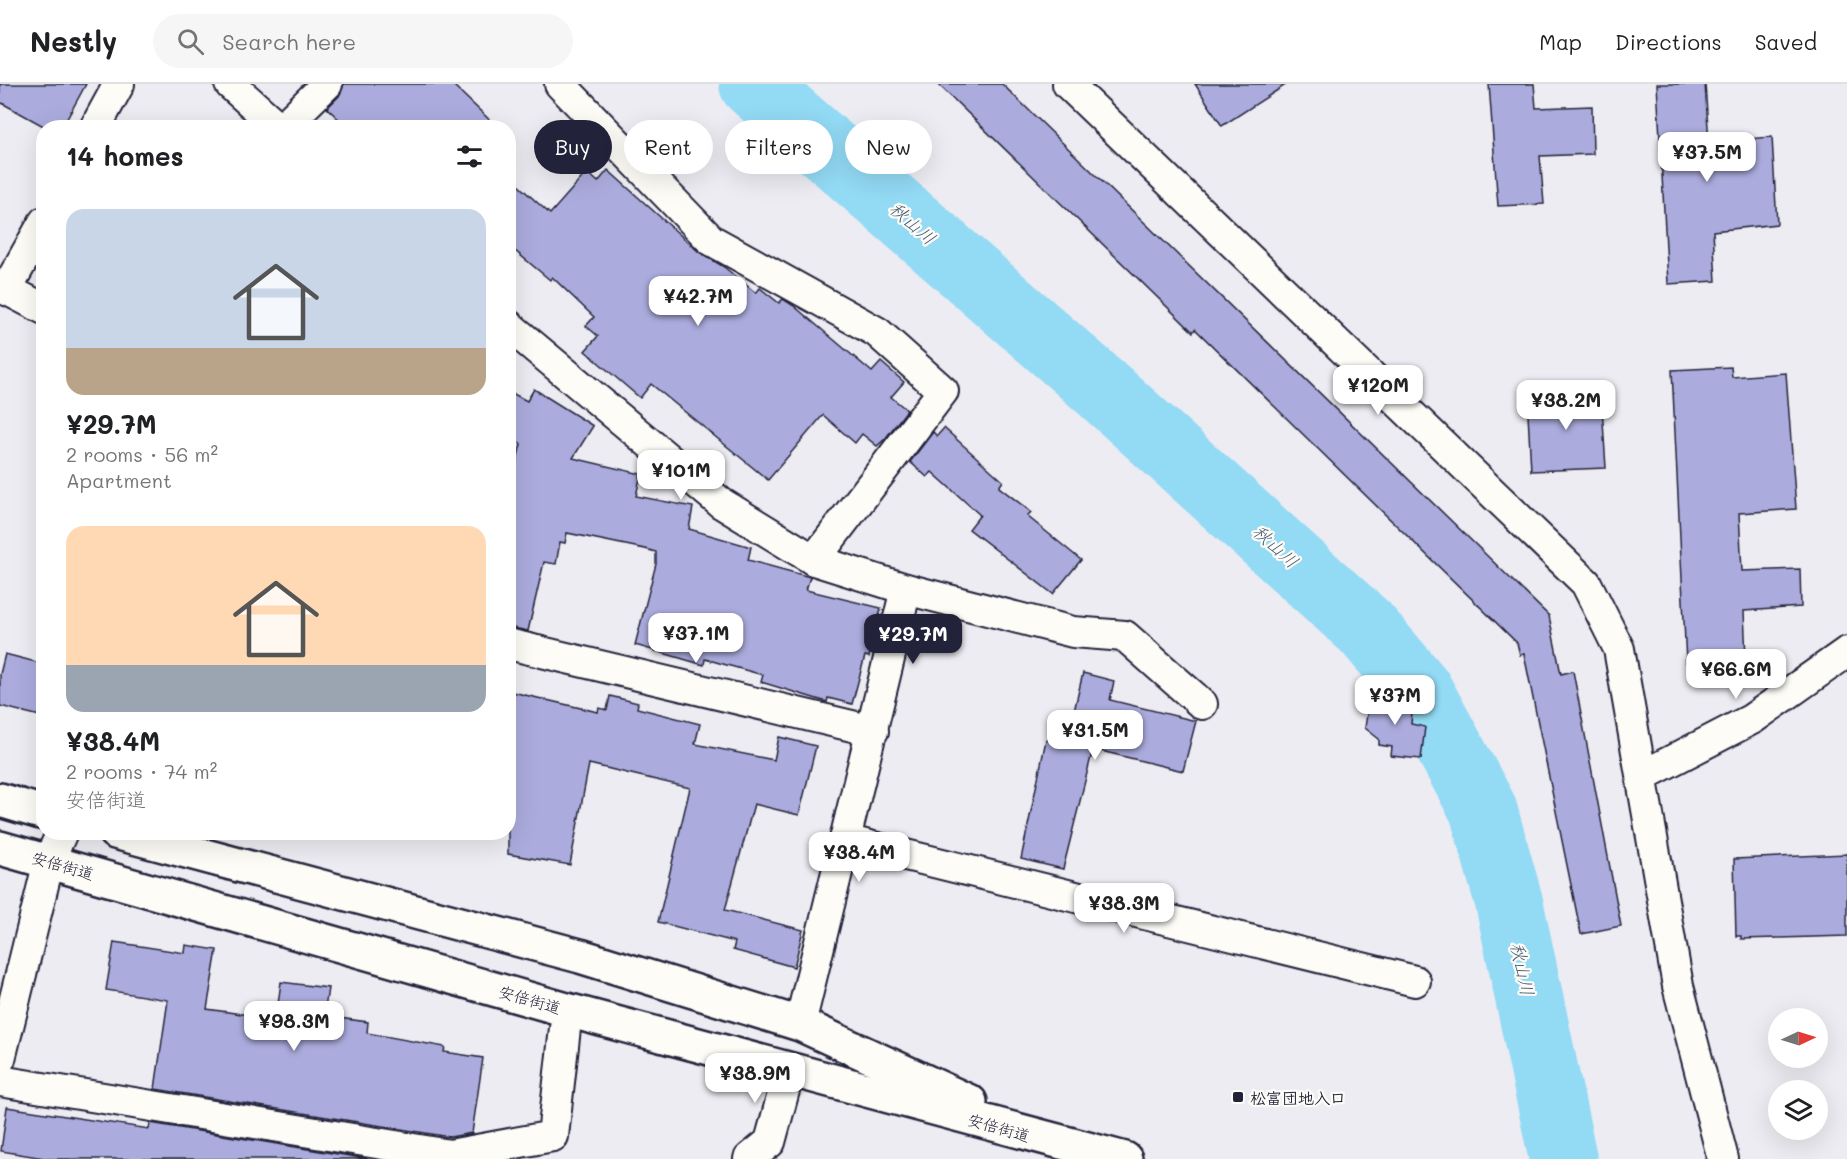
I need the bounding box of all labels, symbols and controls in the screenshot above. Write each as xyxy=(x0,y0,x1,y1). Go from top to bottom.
search box xyxy=(153,14,573,68)
text: Nestly xyxy=(30,23,117,59)
icon: search xyxy=(174,25,207,58)
text: Search here xyxy=(222,27,356,56)
text: Map xyxy=(1539,28,1582,55)
text: Directions xyxy=(1615,28,1722,55)
text: Saved xyxy=(1755,28,1817,55)
chip: Buy xyxy=(534,120,612,174)
chip: Rent xyxy=(624,120,713,174)
chip: Filters xyxy=(725,120,833,174)
chip: New xyxy=(845,120,932,174)
pin: ¥37.5M xyxy=(1658,132,1756,183)
text: ¥37.5M xyxy=(1672,138,1742,164)
text: 14 homes xyxy=(66,139,184,173)
icon: filters xyxy=(453,140,486,173)
water label: 秋山川 xyxy=(885,196,941,250)
icon: home xyxy=(222,248,330,356)
pin: ¥42.7M xyxy=(649,276,747,327)
text: ¥42.7M xyxy=(663,282,733,308)
pin: ¥120M xyxy=(1336,365,1420,416)
text: ¥120M xyxy=(1347,371,1409,397)
pin: ¥38.2M xyxy=(1517,380,1615,431)
text: ¥38.2M xyxy=(1530,386,1602,412)
text: ¥29.7M xyxy=(66,407,157,441)
text: 2 rooms · 56 m² xyxy=(66,441,218,467)
pin: ¥101M xyxy=(639,450,723,501)
text: ¥101M xyxy=(651,456,711,482)
text: Apartment xyxy=(66,467,172,493)
water label: 秋山川 xyxy=(1248,519,1304,573)
icon: home xyxy=(222,565,330,673)
pin: ¥37.1M xyxy=(647,613,745,664)
pin: ¥29.7M xyxy=(864,614,962,665)
text: ¥37.1M xyxy=(662,619,730,645)
text: ¥29.7M xyxy=(878,620,948,646)
pin: ¥66.6M xyxy=(1687,649,1785,700)
text: ¥66.6M xyxy=(1700,655,1772,681)
pin: ¥37M xyxy=(1359,675,1431,726)
text: ¥37M xyxy=(1369,681,1421,707)
pin: ¥31.5M xyxy=(1046,710,1144,761)
text: ¥31.5M xyxy=(1061,716,1129,742)
text: ¥38.4M xyxy=(66,724,160,758)
text: 2 rooms · 74 m² xyxy=(66,758,217,784)
text: 安倍街道 xyxy=(66,786,146,812)
pin: ¥38.4M xyxy=(810,832,908,883)
text: ¥38.4M xyxy=(823,838,895,864)
street label: 安倍街道 xyxy=(29,846,97,884)
pin: ¥38.3M xyxy=(1075,883,1173,934)
text: ¥38.3M xyxy=(1088,889,1160,915)
water label: 秋山川 xyxy=(1506,940,1540,998)
street label: 安倍街道 xyxy=(496,980,564,1018)
pin: ¥98.3M xyxy=(245,1001,343,1052)
text: ¥98.3M xyxy=(258,1007,330,1033)
north arrow xyxy=(1768,1008,1828,1068)
map controls xyxy=(1768,1008,1828,1140)
pin: ¥38.9M xyxy=(706,1053,804,1104)
text: ¥38.9M xyxy=(719,1059,791,1085)
button: layers xyxy=(1768,1080,1828,1140)
place label: 松富団地入口 xyxy=(1250,1087,1346,1108)
marker: 松富団地入口 xyxy=(1231,1090,1245,1104)
street label: 安倍街道 xyxy=(965,1108,1033,1146)

